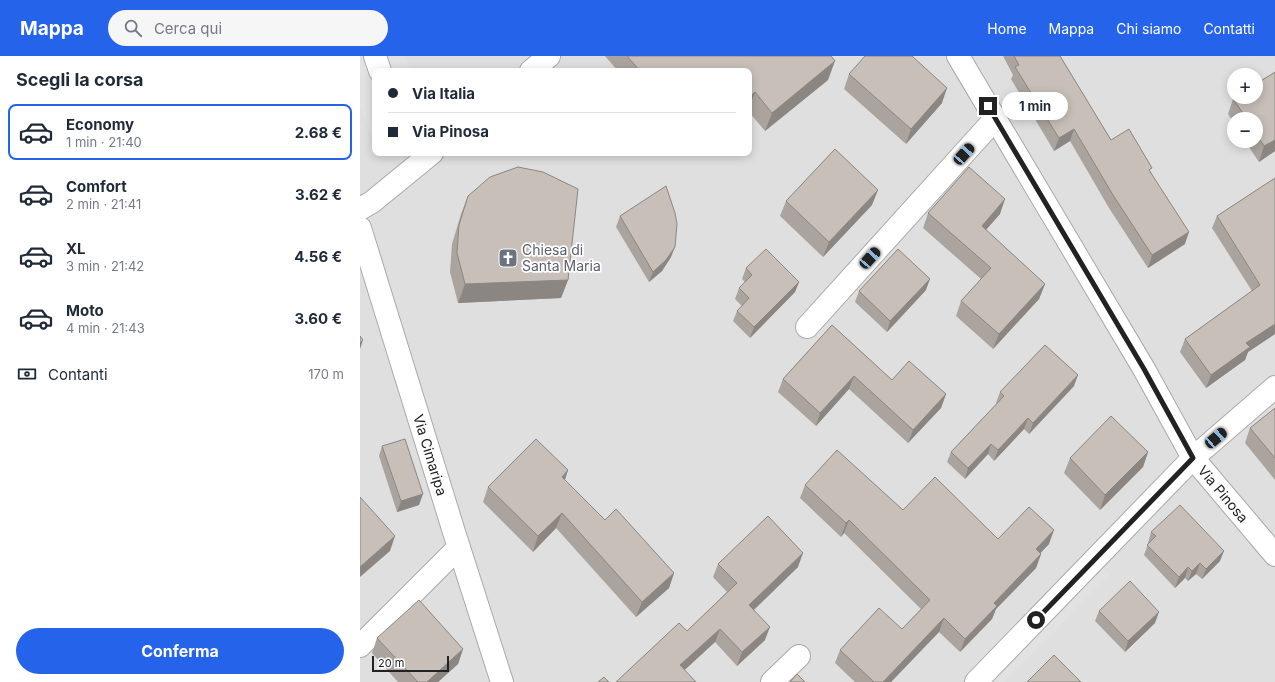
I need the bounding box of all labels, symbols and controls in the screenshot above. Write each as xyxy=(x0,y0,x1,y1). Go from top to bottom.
search box xyxy=(108,10,388,46)
text: Mappa xyxy=(20,17,84,40)
icon: search xyxy=(122,17,144,39)
text: Cerca qui xyxy=(154,19,222,38)
text: Home xyxy=(987,20,1027,37)
text: Mappa xyxy=(1049,20,1094,37)
text: Chi siamo xyxy=(1116,20,1181,37)
text: Contatti xyxy=(1203,20,1255,37)
map controls xyxy=(1227,68,1263,148)
button: + xyxy=(1227,68,1263,104)
text: Scegli la corsa xyxy=(16,69,144,90)
text: Via Italia xyxy=(412,84,475,103)
callout: 1 min xyxy=(1002,92,1068,120)
route end xyxy=(979,97,997,115)
text: 1 min xyxy=(1019,98,1051,114)
button: − xyxy=(1227,112,1263,148)
icon: car xyxy=(18,114,54,150)
text: Economy xyxy=(66,115,134,134)
text: Via Pinosa xyxy=(412,122,489,141)
text: 2.68 € xyxy=(295,123,342,142)
text: 1 min · 21:40 xyxy=(66,134,142,150)
car xyxy=(952,141,976,167)
icon: car xyxy=(18,176,54,212)
text: Comfort xyxy=(66,177,127,196)
text: 3.62 € xyxy=(295,185,342,204)
text: 2 min · 21:41 xyxy=(66,196,141,212)
icon: car xyxy=(18,238,54,274)
text: XL xyxy=(66,239,86,258)
place label: Chiesa di Santa Maria xyxy=(522,241,601,274)
car xyxy=(858,245,882,271)
text: 4.56 € xyxy=(294,247,342,266)
church icon: Chiesa di Santa Maria xyxy=(497,247,519,269)
text: 3 min · 21:42 xyxy=(66,258,144,274)
icon: car xyxy=(18,300,54,336)
text: Moto xyxy=(66,301,104,320)
text: 3.60 € xyxy=(294,309,342,328)
text: 4 min · 21:43 xyxy=(66,320,145,336)
icon: cash xyxy=(16,363,38,385)
text: Contanti xyxy=(48,365,108,384)
text: 170 m xyxy=(308,366,344,382)
street label: Via Cimaripa xyxy=(410,412,451,498)
car xyxy=(1203,426,1229,450)
street label: Via Pinosa xyxy=(1195,462,1252,526)
route start xyxy=(1027,611,1045,629)
button: Conferma xyxy=(16,628,344,674)
scale bar xyxy=(372,654,449,673)
text: 20 m xyxy=(378,656,404,670)

